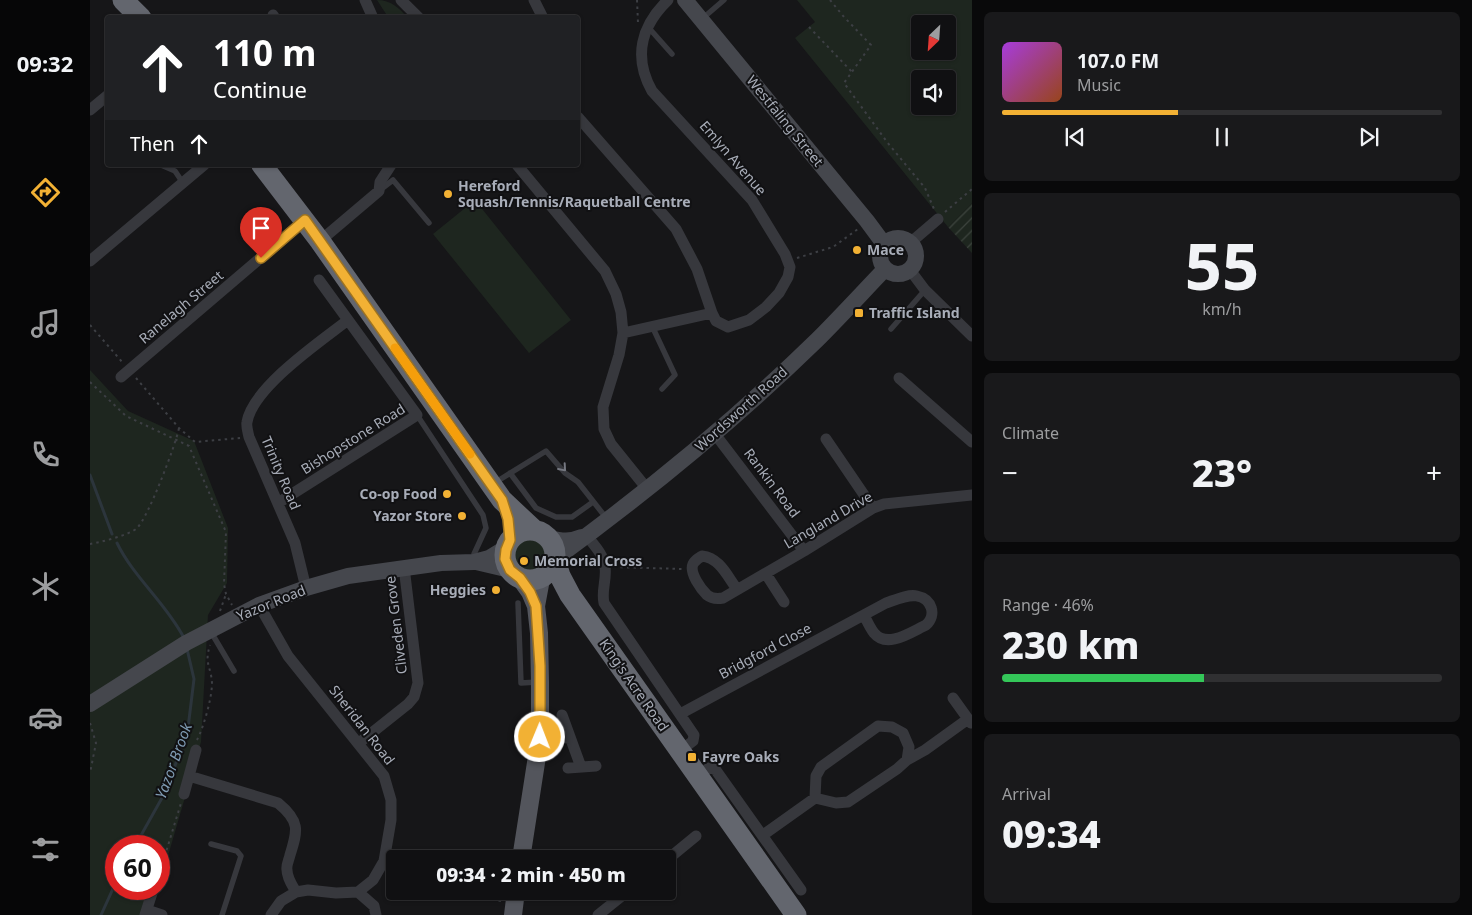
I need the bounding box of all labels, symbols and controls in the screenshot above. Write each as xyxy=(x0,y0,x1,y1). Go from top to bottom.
north arrow xyxy=(911,15,956,60)
map controls xyxy=(911,15,956,115)
text: 110 m xyxy=(213,29,316,76)
icon: ahead xyxy=(130,35,195,100)
text: 09:32 xyxy=(17,48,73,78)
text: 107.0 FM xyxy=(1077,48,1159,74)
button: sound xyxy=(911,70,956,115)
street label: Westfaling Street xyxy=(743,71,828,170)
text: Continue xyxy=(213,74,307,104)
text: Music xyxy=(1077,74,1121,96)
street label: Emlyn Avenue xyxy=(696,116,771,199)
icon: previous xyxy=(1061,123,1089,151)
icon: pause xyxy=(1208,123,1236,151)
icon: next xyxy=(1355,123,1383,151)
icon: ahead xyxy=(185,130,213,158)
text: Then xyxy=(130,131,175,157)
icon: directions xyxy=(28,175,63,210)
place label: Hereford Squash/Tennis/Raquetball Centre xyxy=(458,176,691,211)
marker: Hereford Squash/Tennis/Raquetball Centre xyxy=(442,188,454,200)
pin xyxy=(240,207,282,258)
icon: arrive xyxy=(247,214,275,242)
text: 55 xyxy=(1185,221,1259,309)
place label: Mace xyxy=(867,240,904,259)
marker: Mace xyxy=(851,244,863,256)
street label: Ranelagh Street xyxy=(135,266,227,348)
text: km/h xyxy=(1202,298,1242,320)
place label: Traffic Island xyxy=(869,303,960,322)
icon: music xyxy=(28,306,63,341)
marker: Traffic Island xyxy=(853,307,865,319)
street label: Wordsworth Road xyxy=(690,362,791,455)
street label: Bishopstone Road xyxy=(297,399,408,478)
text: Climate xyxy=(1002,422,1059,444)
street label: Trinity Road xyxy=(257,433,305,513)
icon: phone xyxy=(28,437,63,472)
street label: Rankin Road xyxy=(740,444,805,521)
text: 23° xyxy=(1192,446,1252,498)
text: − xyxy=(1002,453,1018,491)
text: + xyxy=(1426,453,1442,491)
one-way arrow xyxy=(557,463,566,472)
place label: Co-op Food xyxy=(360,484,437,503)
street label: Langland Drive xyxy=(780,486,876,553)
marker: Co-op Food xyxy=(441,488,453,500)
place label: Yazor Store xyxy=(373,506,452,525)
marker: Yazor Store xyxy=(456,510,468,522)
place label: Memorial Cross xyxy=(534,551,642,570)
marker: Memorial Cross xyxy=(518,555,530,567)
icon: climate xyxy=(28,569,63,604)
street label: Cliveden Grove xyxy=(380,575,411,675)
street label: Yazor Road xyxy=(233,580,308,625)
place label: Heggies xyxy=(430,580,486,599)
marker: Heggies xyxy=(490,584,502,596)
text: Range · 46% xyxy=(1002,594,1094,616)
street label: Bridgford Close xyxy=(715,618,814,683)
text: 230 km xyxy=(1002,618,1140,670)
street label: King's Acre Road xyxy=(595,635,673,735)
street label: Sheridan Road xyxy=(325,681,399,768)
icon: car xyxy=(28,700,63,735)
position arrow xyxy=(513,710,565,762)
water label: Yazor Brook xyxy=(150,719,196,801)
place label: Fayre Oaks xyxy=(702,747,779,766)
marker: Fayre Oaks xyxy=(686,751,698,763)
text: Arrival xyxy=(1002,783,1051,805)
text: 09:34 xyxy=(1002,807,1101,859)
icon: filters xyxy=(28,832,63,867)
speed limit sign: 60 xyxy=(105,835,170,900)
text: 09:34 · 2 min · 450 m xyxy=(436,862,626,888)

